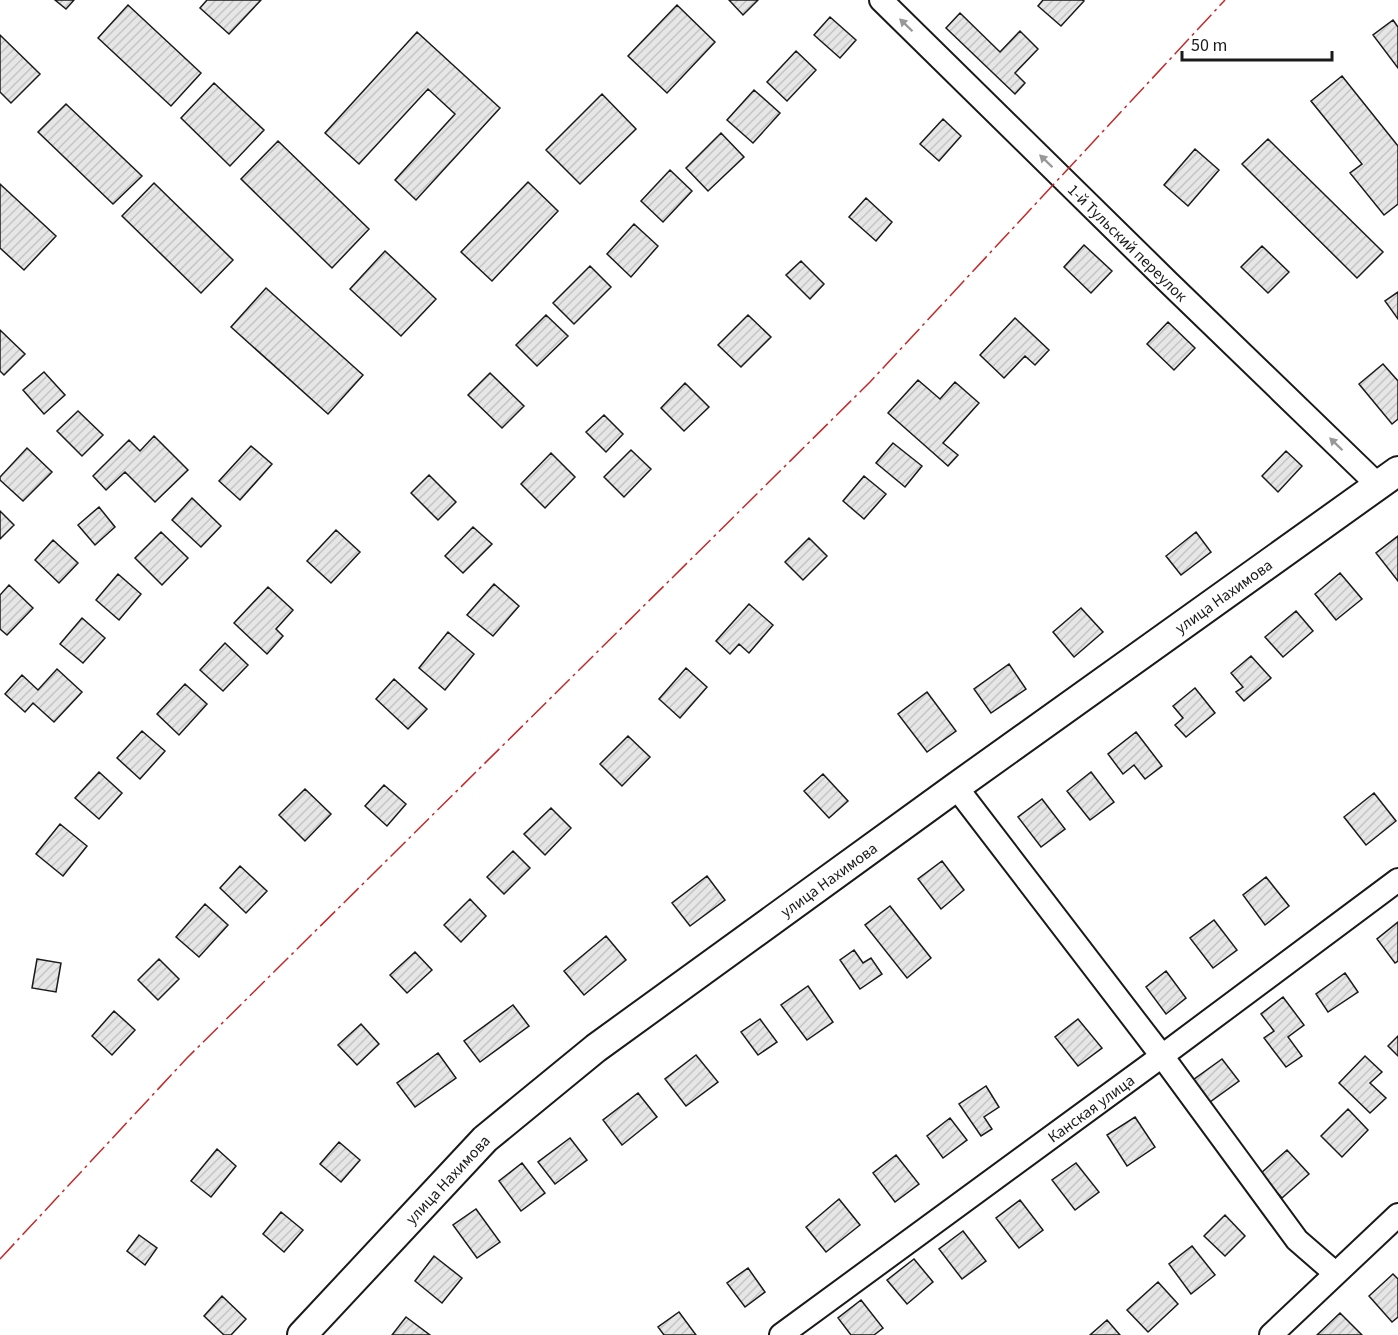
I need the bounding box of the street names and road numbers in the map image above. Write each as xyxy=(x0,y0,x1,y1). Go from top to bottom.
street label: 1-й Тульский переулок xyxy=(1062,179,1192,307)
street label: улица Нахимова xyxy=(1171,554,1277,639)
street label: улица Нахимова xyxy=(776,838,882,923)
street label: Канская улица xyxy=(1043,1070,1139,1148)
street label: улица Нахимова xyxy=(401,1130,495,1230)

